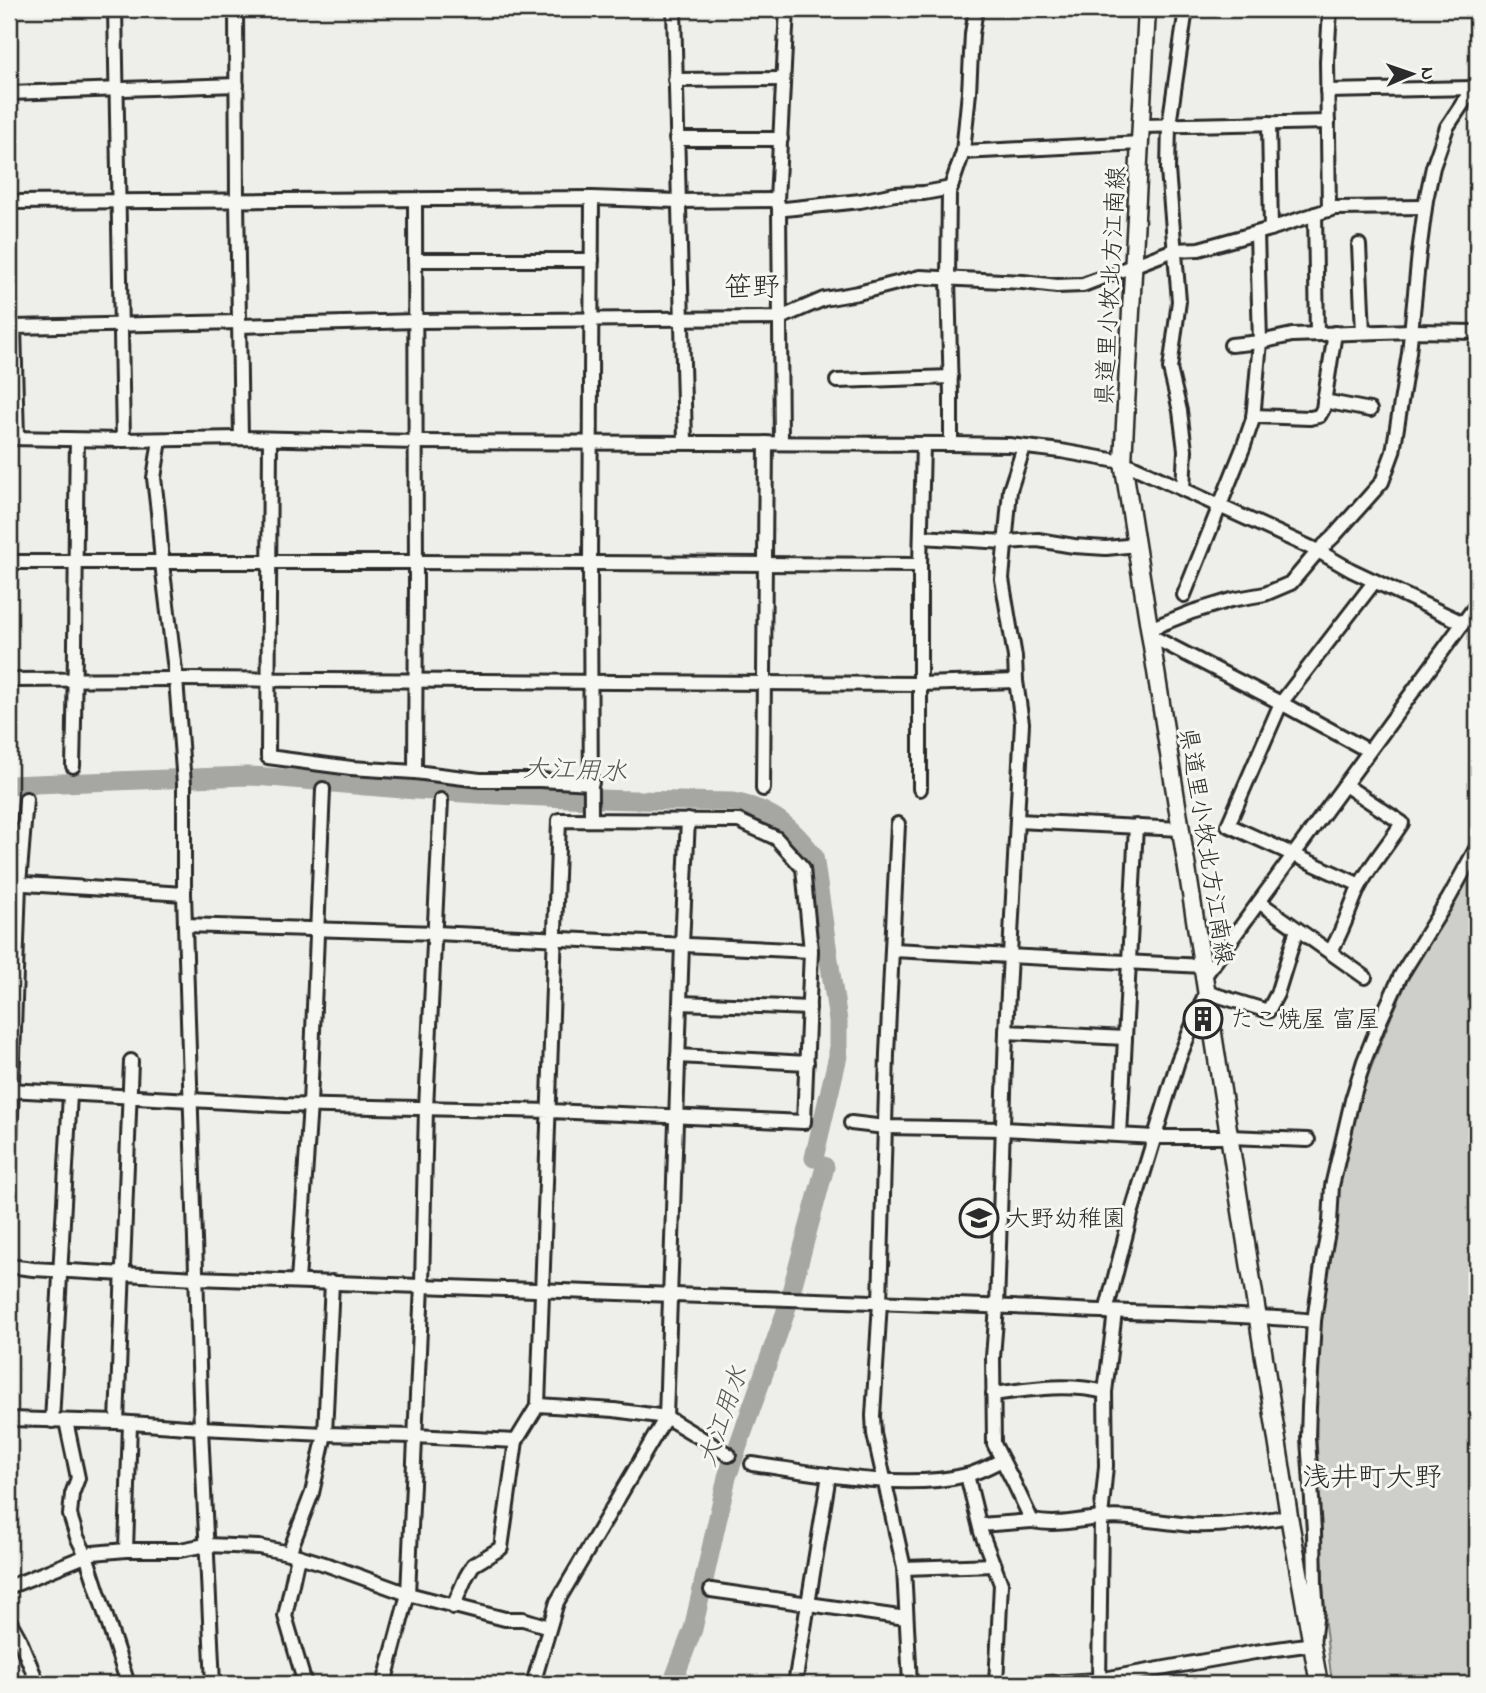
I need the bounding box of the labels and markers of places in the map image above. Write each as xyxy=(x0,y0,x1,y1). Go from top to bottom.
building icon: たこ焼屋 富屋 xyxy=(1182,998,1224,1040)
place label: たこ焼屋 富屋 xyxy=(1230,1004,1380,1039)
school or university icon: 大野幼稚園 xyxy=(958,1197,1000,1239)
place label: 大野幼稚園 xyxy=(1006,1203,1126,1238)

